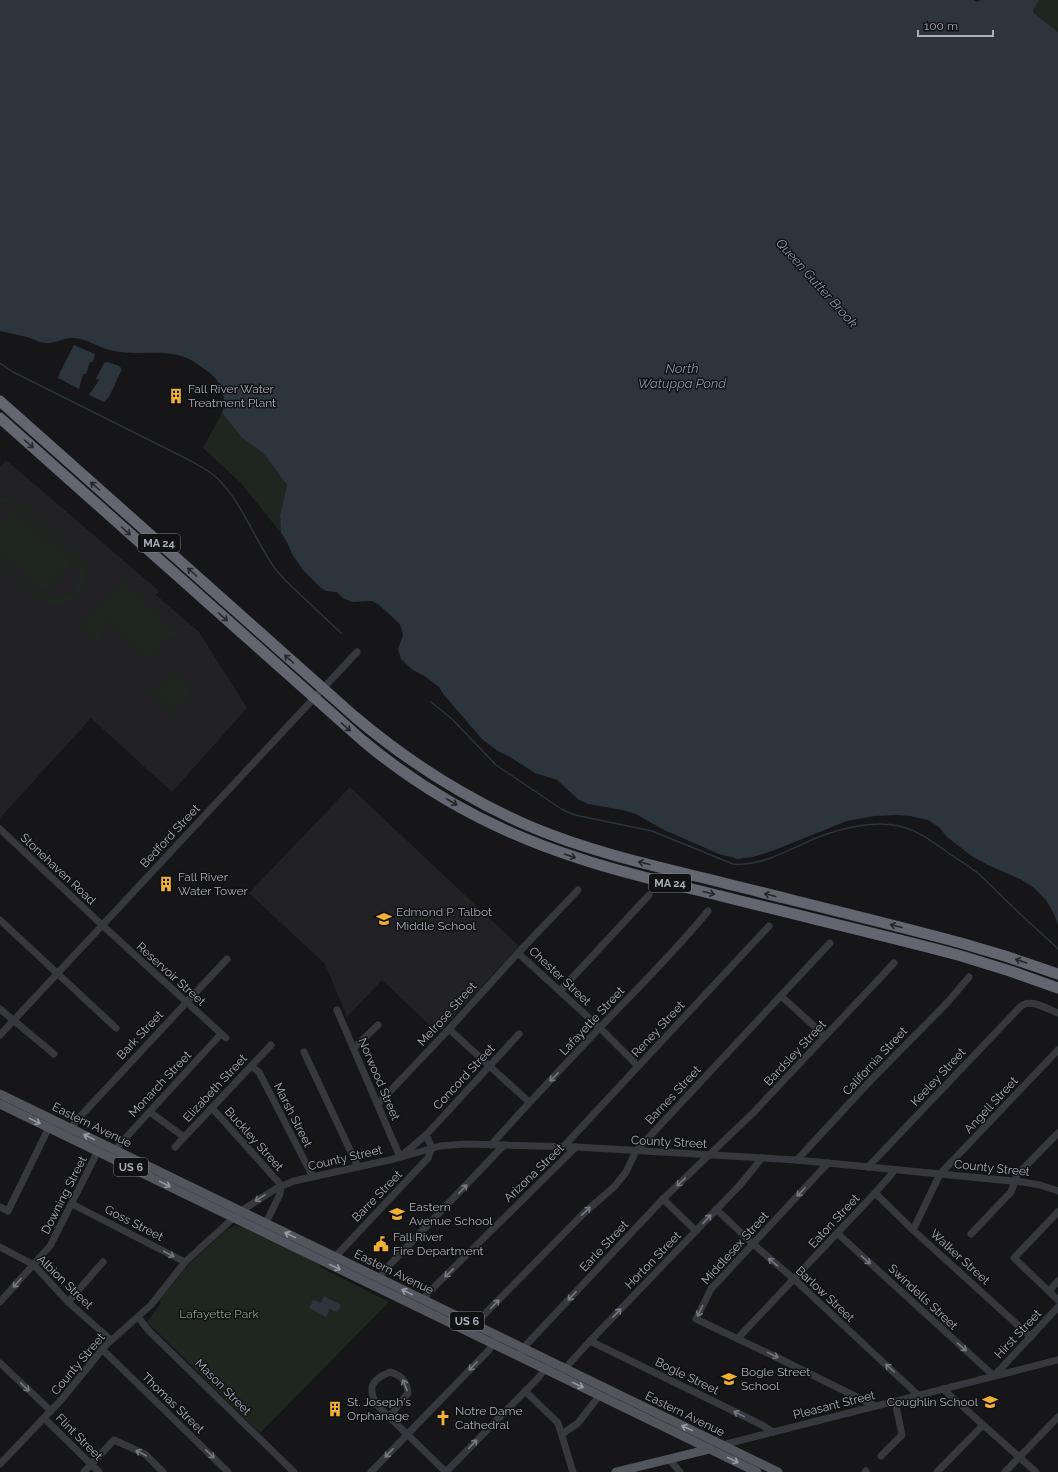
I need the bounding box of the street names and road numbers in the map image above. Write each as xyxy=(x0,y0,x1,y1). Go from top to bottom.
road number: MA 24 xyxy=(138,534,180,552)
street label: Bedford Street xyxy=(137,802,203,870)
street label: Stonehaven Road xyxy=(18,831,98,907)
road number: MA 24 xyxy=(649,874,691,892)
street label: Reservoir Street xyxy=(134,939,208,1009)
street label: Chester Street xyxy=(526,944,594,1008)
street label: Melrose Street xyxy=(415,979,479,1049)
street label: Lafayette Street xyxy=(557,984,627,1058)
street label: Reney Street xyxy=(629,998,687,1060)
street label: Bark Street xyxy=(114,1008,166,1062)
street label: Bardsley Street xyxy=(761,1017,829,1089)
street label: California Street xyxy=(840,1024,910,1098)
street label: Norwood Street xyxy=(355,1036,403,1122)
street label: Concord Street xyxy=(430,1042,498,1112)
street label: Keeley Street xyxy=(908,1045,968,1109)
street label: Monarch Street xyxy=(126,1048,194,1120)
street label: Elizabeth Street xyxy=(180,1051,250,1125)
street label: Barnes Street xyxy=(642,1063,704,1127)
street label: Angell Street xyxy=(961,1074,1021,1136)
street label: Marsh Street xyxy=(271,1080,315,1150)
street label: Eastern Avenue xyxy=(50,1100,134,1150)
street label: Buckley Street xyxy=(222,1104,286,1174)
street label: County Street xyxy=(631,1133,707,1151)
street label: Arizona Street xyxy=(501,1141,567,1205)
street label: County Street xyxy=(306,1143,384,1173)
street label: Downing Street xyxy=(38,1154,90,1236)
street label: County Street xyxy=(953,1157,1031,1179)
road number: US 6 xyxy=(114,1158,148,1176)
street label: Barre Street xyxy=(349,1167,405,1225)
street label: Eaton Street xyxy=(806,1191,862,1251)
street label: Goss Street xyxy=(102,1202,166,1244)
street label: Middlesex Street xyxy=(699,1209,771,1287)
street label: Earle Street xyxy=(577,1218,631,1274)
street label: Walker Street xyxy=(927,1227,993,1287)
street label: Horton Street xyxy=(622,1228,684,1292)
street label: Eastern Avenue xyxy=(352,1247,436,1297)
street label: Albion Street xyxy=(34,1252,96,1312)
street label: Swindells Street xyxy=(885,1261,961,1333)
street label: Barlow Street xyxy=(793,1263,857,1325)
street label: Hirst Street xyxy=(992,1307,1044,1361)
road number: US 6 xyxy=(450,1312,484,1330)
street label: County Street xyxy=(48,1330,108,1398)
street label: Bogle Street xyxy=(653,1355,721,1397)
street label: Mason Street xyxy=(192,1356,254,1418)
street label: Thomas Street xyxy=(139,1370,207,1436)
street label: Pleasant Street xyxy=(792,1388,876,1422)
street label: Eastern Avenue xyxy=(643,1389,727,1439)
street label: Flint Street xyxy=(53,1411,105,1463)

